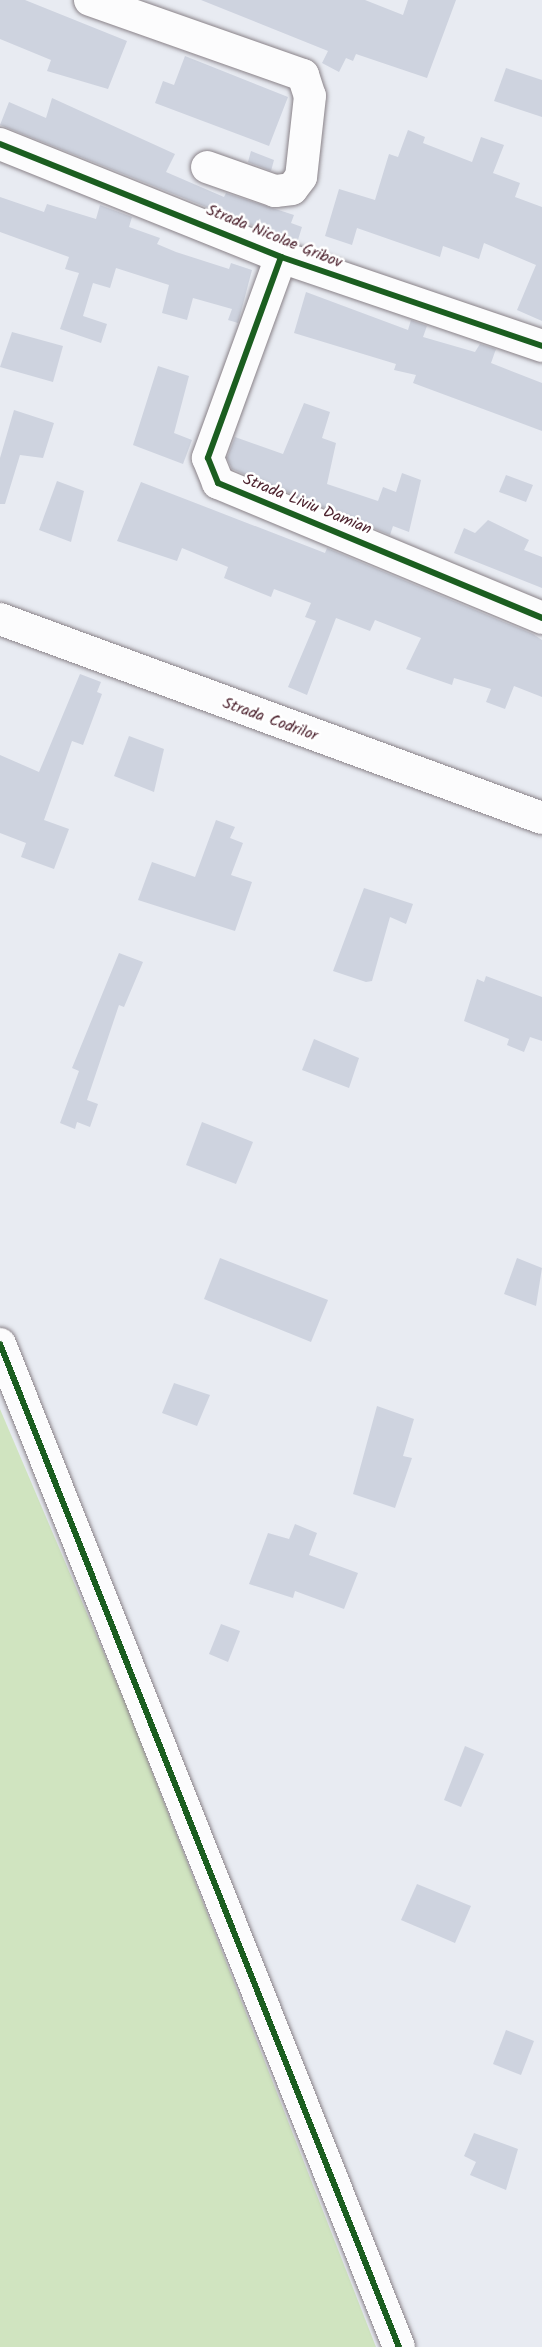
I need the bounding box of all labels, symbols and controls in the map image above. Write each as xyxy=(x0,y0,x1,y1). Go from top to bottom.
street label: Strada Nicolae Gribov xyxy=(203,201,345,273)
street label: Strada Liviu Damian xyxy=(240,470,374,540)
street label: Strada Codrilor xyxy=(220,694,320,746)

